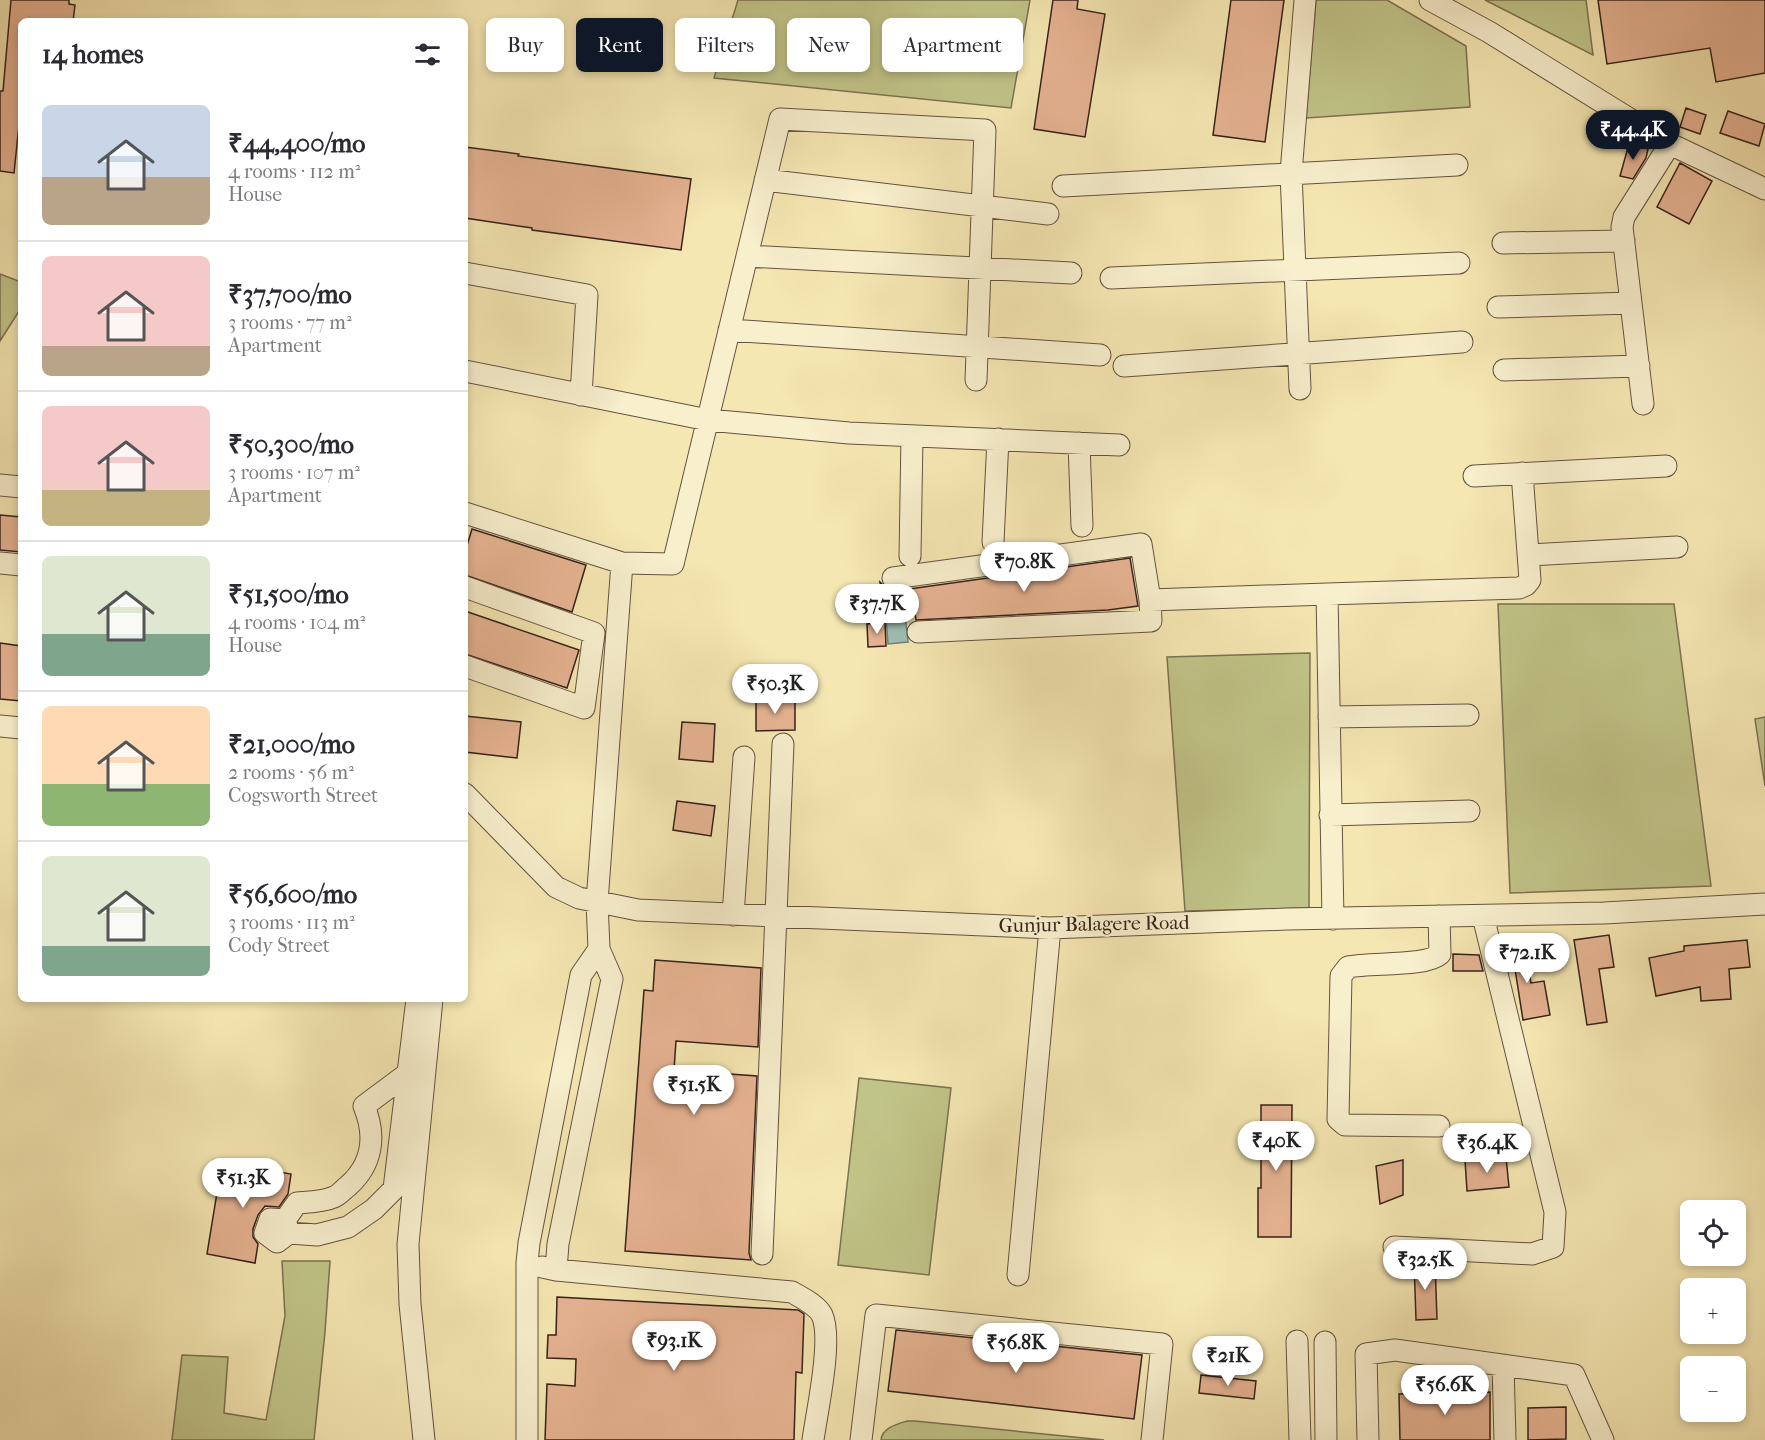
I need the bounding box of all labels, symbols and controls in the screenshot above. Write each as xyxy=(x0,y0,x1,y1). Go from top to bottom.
chip: Buy xyxy=(486,18,564,72)
chip: Rent xyxy=(576,18,663,72)
chip: Filters xyxy=(675,18,775,72)
chip: New xyxy=(787,18,870,72)
chip: Apartment xyxy=(882,18,1023,72)
icon: filters xyxy=(411,38,444,71)
text: 14 homes xyxy=(42,39,144,70)
pin: ₹44.4K xyxy=(1584,110,1682,161)
text: ₹44.4K xyxy=(1600,118,1666,141)
text: ₹44,400/mo xyxy=(228,128,366,159)
icon: home xyxy=(90,129,162,201)
text: 4 rooms · 112 m² xyxy=(228,160,360,183)
text: House xyxy=(228,183,282,206)
text: ₹37,700/mo xyxy=(228,279,352,310)
icon: home xyxy=(90,280,162,352)
text: 3 rooms · 77 m² xyxy=(228,311,352,334)
text: Apartment xyxy=(228,334,322,357)
text: ₹50,300/mo xyxy=(228,429,354,460)
icon: home xyxy=(90,430,162,502)
text: 3 rooms · 107 m² xyxy=(228,461,360,484)
text: Apartment xyxy=(228,484,322,507)
pin: ₹70.8K xyxy=(975,542,1073,593)
text: ₹70.8K xyxy=(994,550,1054,573)
text: ₹51,500/mo xyxy=(228,579,349,610)
icon: home xyxy=(90,580,162,652)
pin: ₹37.7K xyxy=(828,584,926,635)
text: ₹37.7K xyxy=(849,592,905,615)
text: 4 rooms · 104 m² xyxy=(228,611,366,634)
text: House xyxy=(228,634,282,657)
pin: ₹50.3K xyxy=(726,664,824,715)
text: ₹50.3K xyxy=(746,672,804,695)
text: ₹21,000/mo xyxy=(228,729,355,760)
icon: home xyxy=(90,730,162,802)
text: 2 rooms · 56 m² xyxy=(228,761,354,784)
text: Cogsworth Street xyxy=(228,784,378,807)
text: ₹56,600/mo xyxy=(228,879,357,910)
icon: home xyxy=(90,880,162,952)
text: 3 rooms · 113 m² xyxy=(228,911,355,934)
street label: Gunjur Balagere Road xyxy=(998,911,1191,937)
pin: ₹72.1K xyxy=(1478,933,1576,984)
text: Cody Street xyxy=(228,934,330,957)
text: ₹72.1K xyxy=(1499,941,1555,964)
pin: ₹51.5K xyxy=(645,1065,743,1116)
text: ₹51.5K xyxy=(667,1073,721,1096)
pin: ₹40K xyxy=(1240,1121,1312,1172)
pin: ₹36.4K xyxy=(1438,1123,1536,1174)
text: ₹40K xyxy=(1252,1129,1300,1152)
text: ₹36.4K xyxy=(1456,1131,1518,1154)
pin: ₹51.3K xyxy=(194,1158,292,1209)
text: ₹51.3K xyxy=(216,1166,270,1189)
map controls xyxy=(1680,1200,1746,1422)
button: locate xyxy=(1680,1200,1746,1266)
pin: ₹32.5K xyxy=(1376,1240,1474,1291)
text: ₹32.5K xyxy=(1397,1248,1453,1271)
button: + xyxy=(1680,1278,1746,1344)
pin: ₹93.1K xyxy=(625,1321,723,1372)
pin: ₹56.8K xyxy=(967,1323,1065,1374)
text: ₹93.1K xyxy=(646,1329,702,1352)
text: ₹56.8K xyxy=(986,1331,1046,1354)
pin: ₹21K xyxy=(1192,1336,1264,1387)
text: ₹21K xyxy=(1206,1344,1250,1367)
button: − xyxy=(1680,1356,1746,1422)
pin: ₹56.6K xyxy=(1396,1365,1494,1416)
text: ₹56.6K xyxy=(1415,1373,1475,1396)

